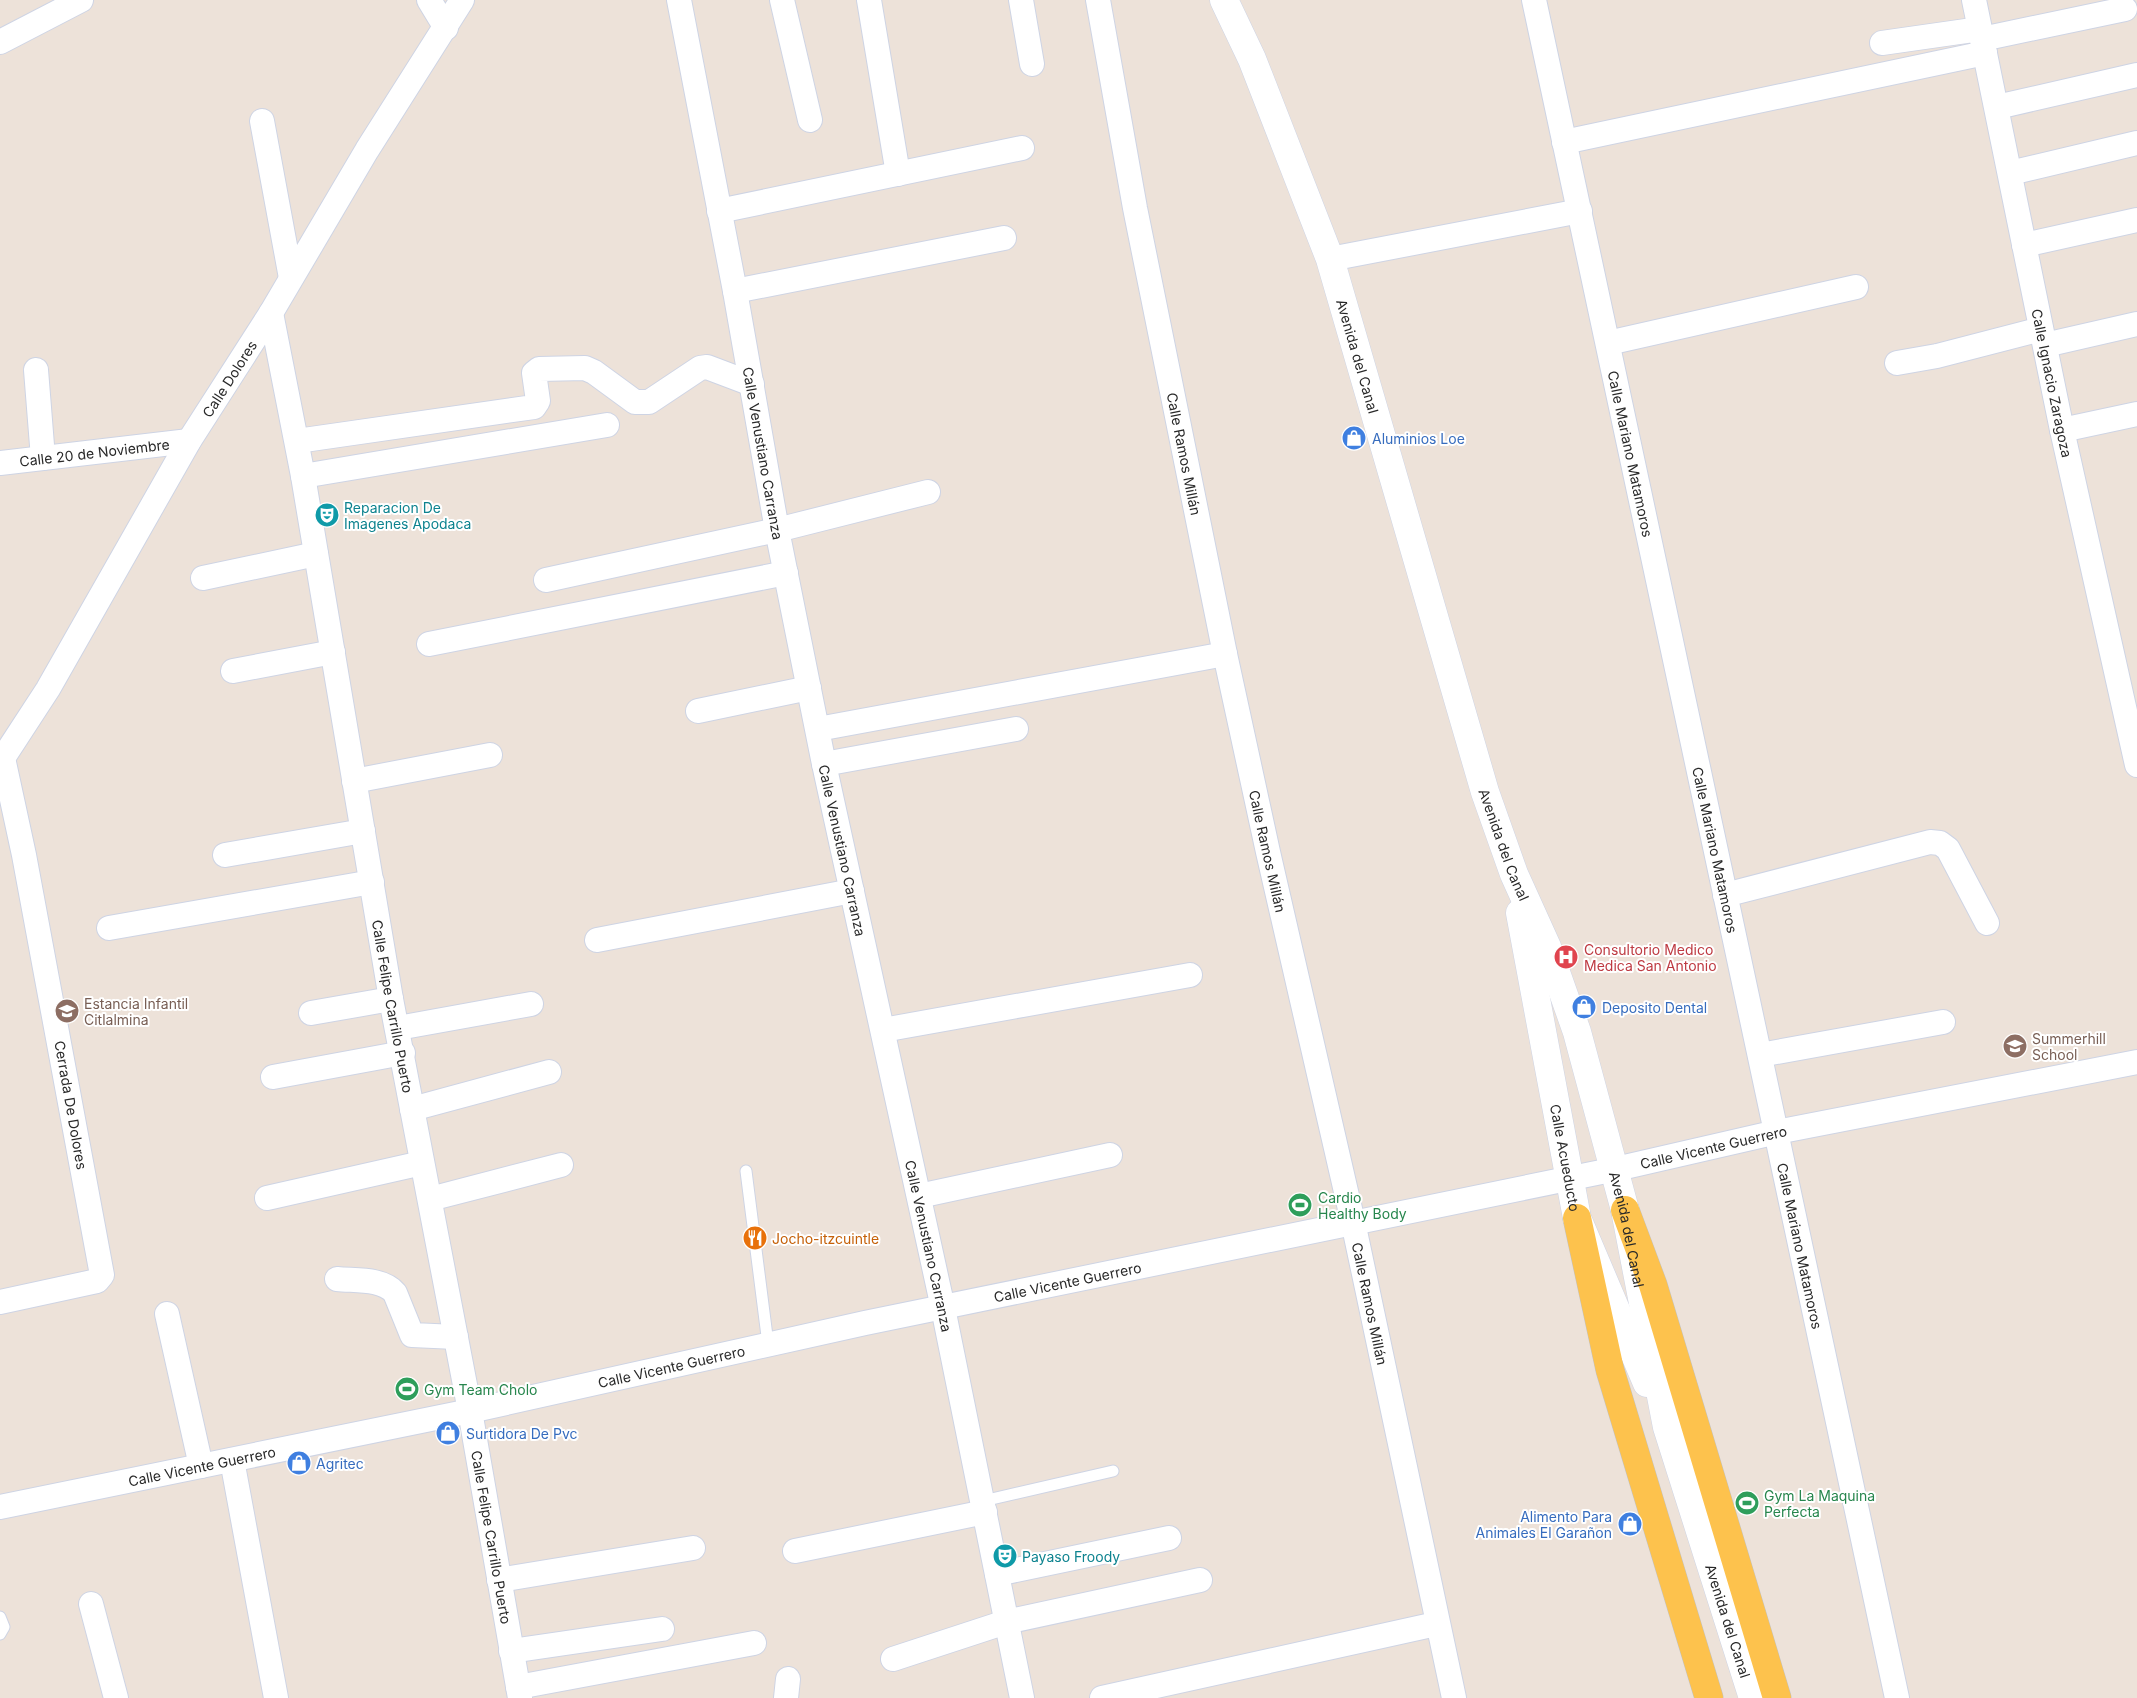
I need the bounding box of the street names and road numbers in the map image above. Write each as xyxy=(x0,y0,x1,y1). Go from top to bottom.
street label: Avenida del Canal xyxy=(1334,297,1383,415)
street label: Calle Ignacio Zaragoza xyxy=(2029,307,2076,459)
street label: Calle Dolores xyxy=(198,337,260,420)
street label: Calle Venustiano Carranza xyxy=(740,365,787,541)
street label: Calle Mariano Matamoros xyxy=(1605,369,1657,538)
street label: Calle Ramos Millán xyxy=(1164,391,1205,517)
street label: Calle 20 de Noviembre xyxy=(18,435,170,469)
street label: Calle Venustiano Carranza xyxy=(816,763,870,938)
street label: Calle Mariano Matamoros xyxy=(1690,765,1742,934)
street label: Avenida del Canal xyxy=(1476,786,1533,903)
street label: Calle Ramos Millán xyxy=(1246,788,1290,914)
street label: Calle Felipe Carrillo Puerto xyxy=(369,918,417,1094)
street label: Cerrada De Dolores xyxy=(51,1039,91,1171)
street label: Calle Acueducto xyxy=(1547,1103,1584,1213)
street label: Calle Vicente Guerrero xyxy=(1638,1122,1788,1172)
street label: Calle Venustiano Carranza xyxy=(902,1159,956,1333)
street label: Calle Mariano Matamoros xyxy=(1774,1161,1826,1331)
street label: Avenida del Canal xyxy=(1606,1169,1648,1289)
street label: Calle Ramos Millán xyxy=(1349,1241,1392,1366)
street label: Calle Vicente Guerrero xyxy=(992,1258,1143,1305)
street label: Calle Vicente Guerrero xyxy=(596,1342,746,1391)
street label: Calle Vicente Guerrero xyxy=(127,1442,277,1489)
street label: Calle Felipe Carrillo Puerto xyxy=(469,1449,515,1625)
street label: Avenida del Canal xyxy=(1703,1562,1754,1680)

